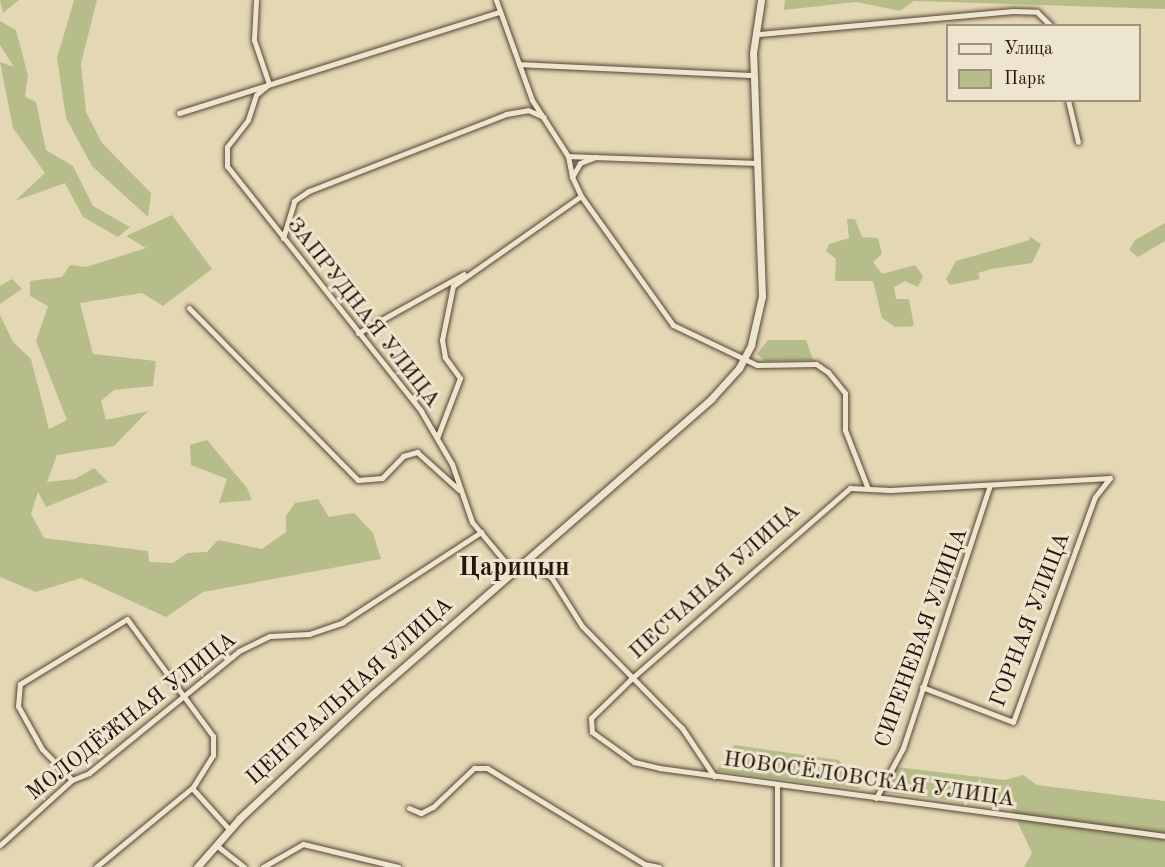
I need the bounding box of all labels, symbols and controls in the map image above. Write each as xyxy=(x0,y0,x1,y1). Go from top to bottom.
legend xyxy=(946,24,1141,102)
text: Улица xyxy=(1004,40,1053,58)
text: Парк xyxy=(1004,70,1045,88)
street label: ЗАПРУДНАЯ УЛИЦА xyxy=(281,213,445,413)
street label: ПЕСЧАНАЯ УЛИЦА xyxy=(624,498,806,666)
street label: СИРЕНЕВАЯ УЛИЦА xyxy=(870,525,974,751)
street label: ГОРНАЯ УЛИЦА xyxy=(986,529,1076,711)
district label: Царицын xyxy=(458,553,570,585)
street label: ЦЕНТРАЛЬНАЯ УЛИЦА xyxy=(241,592,459,792)
street label: МОЛОДЁЖНАЯ УЛИЦА xyxy=(22,627,242,807)
street label: НОВОСЁЛОВСКАЯ УЛИЦА xyxy=(722,746,1016,814)

